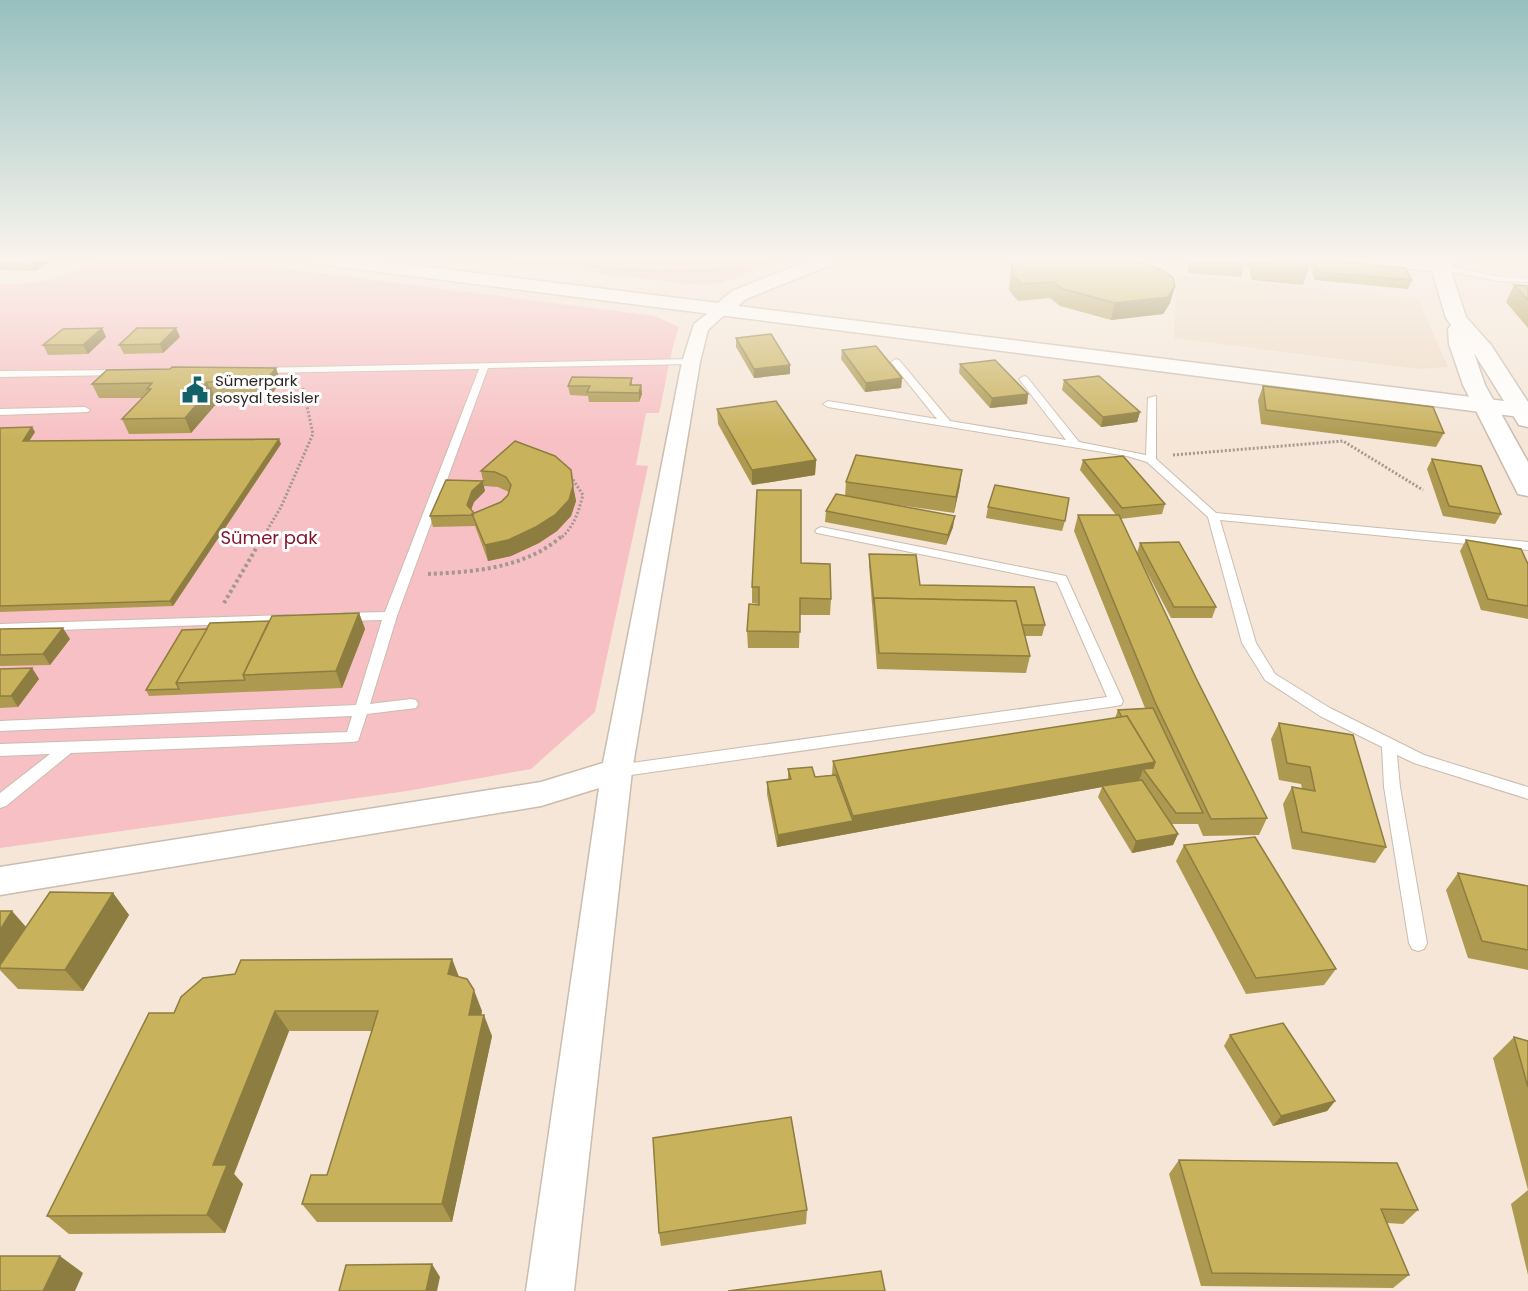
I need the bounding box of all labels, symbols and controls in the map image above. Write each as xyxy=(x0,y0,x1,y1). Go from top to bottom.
place label: Sümerpark sosyal tesisler xyxy=(215,370,320,408)
public building icon: Sümerpark sosyal tesisler xyxy=(180,375,210,405)
park label: Sümer pak xyxy=(221,525,318,550)

